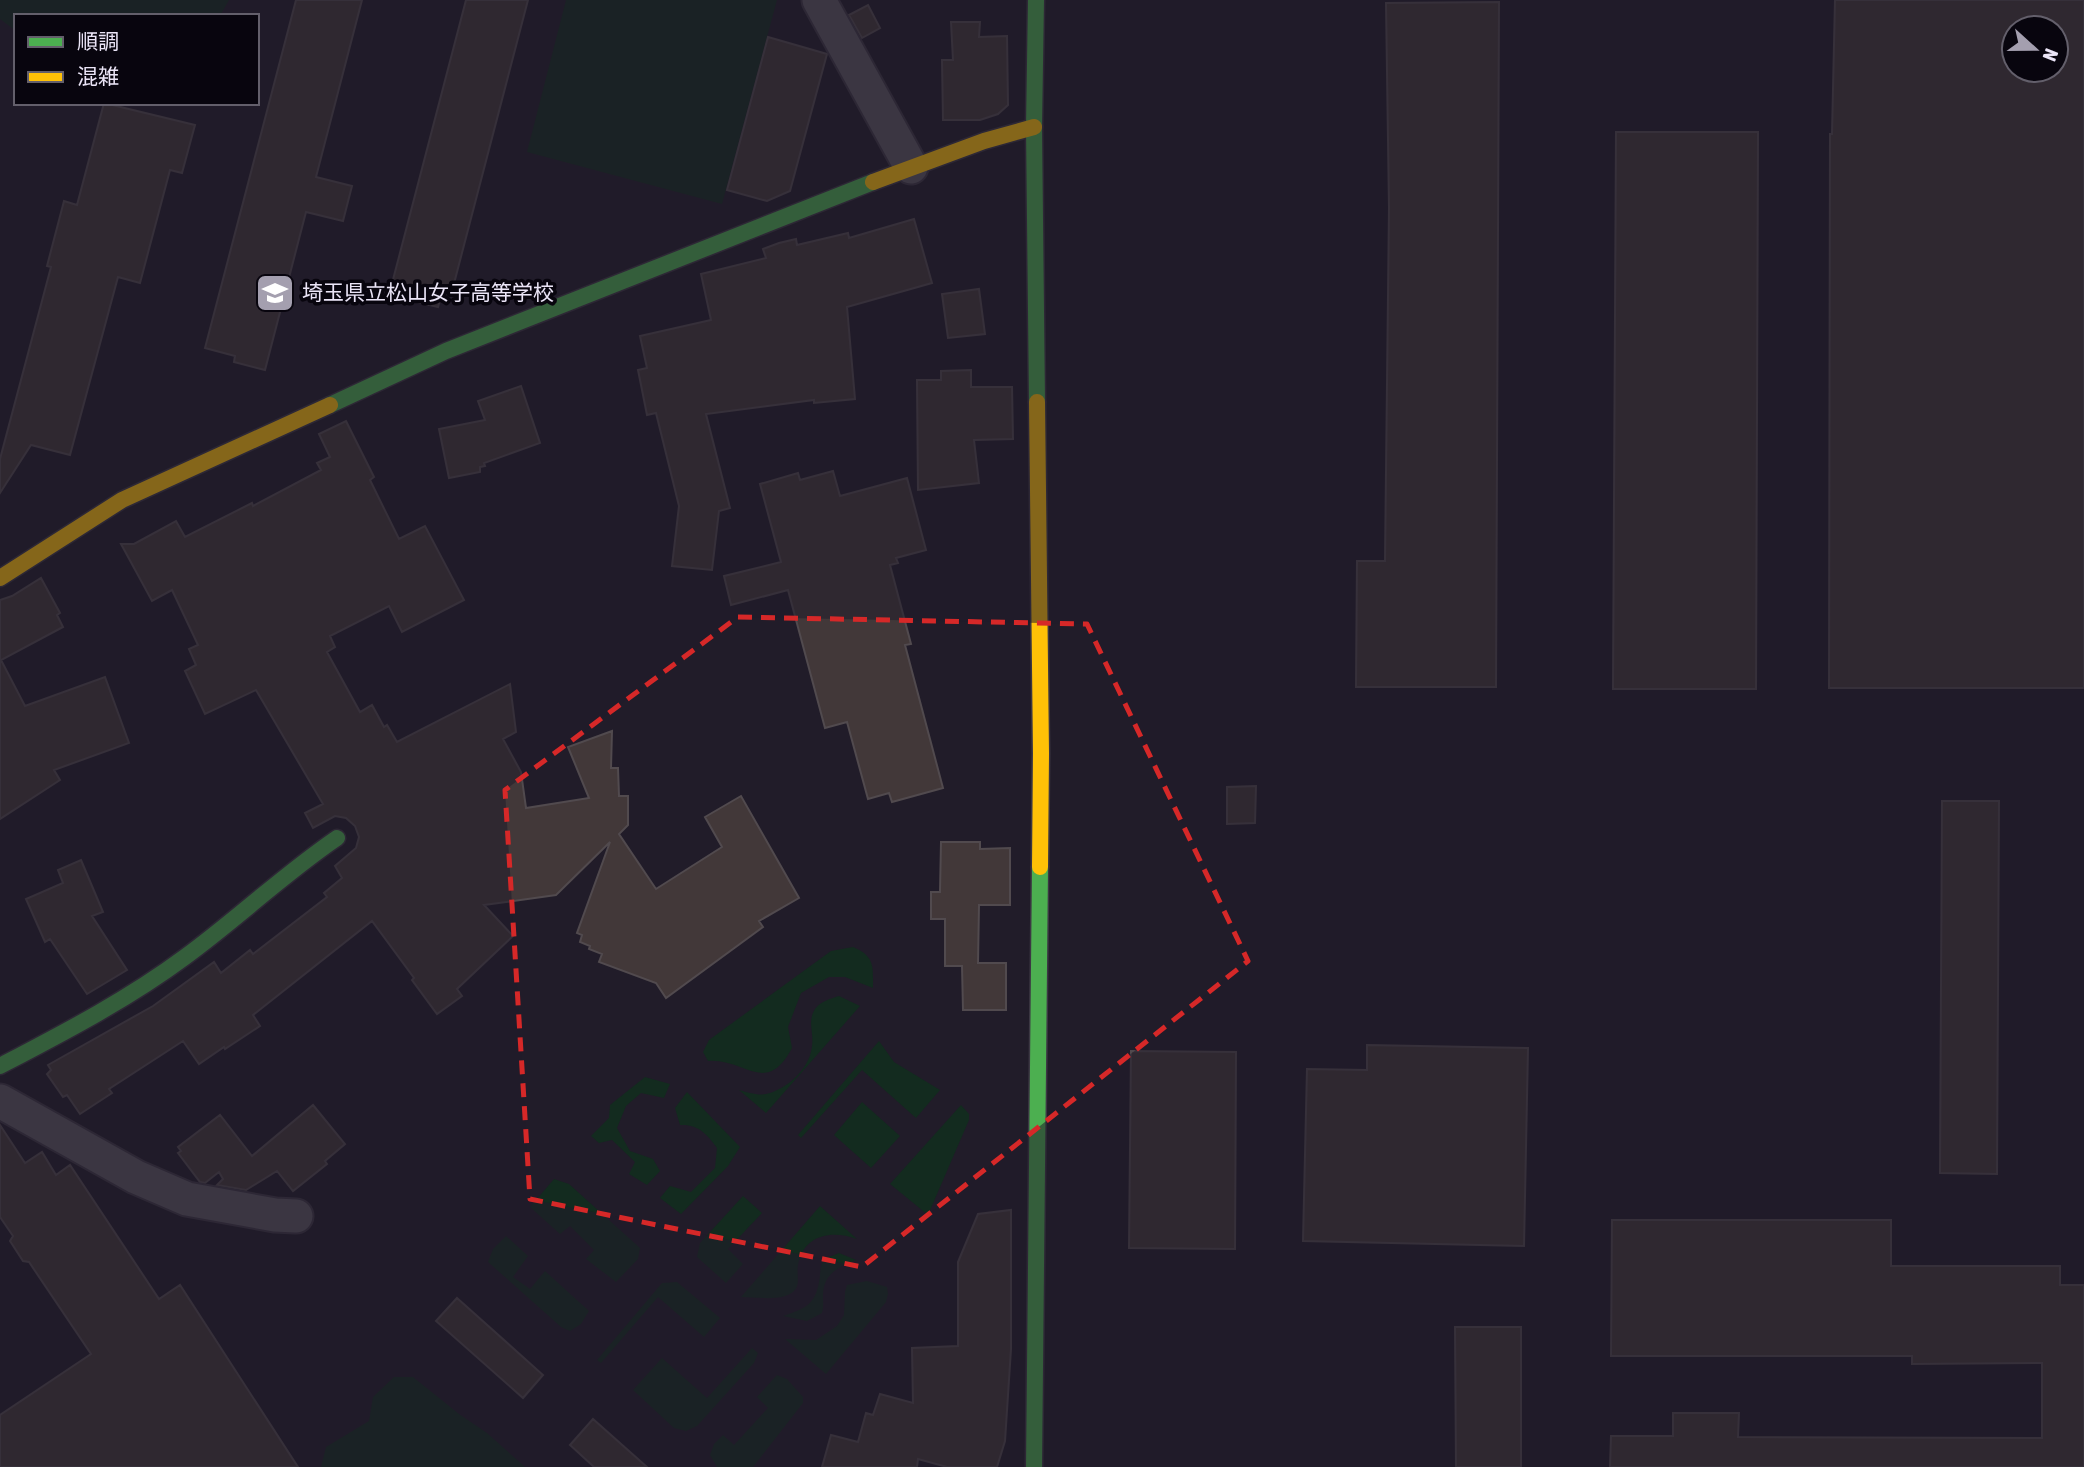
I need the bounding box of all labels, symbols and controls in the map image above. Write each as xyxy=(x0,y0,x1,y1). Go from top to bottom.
legend xyxy=(14,14,259,105)
north arrow xyxy=(2000,14,2070,84)
text: 順調 xyxy=(77,29,119,53)
text: N xyxy=(2039,46,2063,64)
text: 混雑 xyxy=(77,64,119,88)
school or university icon: 埼玉県立松山女子高等学校 xyxy=(254,272,296,314)
place label: 埼玉県立松山女子高等学校 xyxy=(302,280,554,304)

